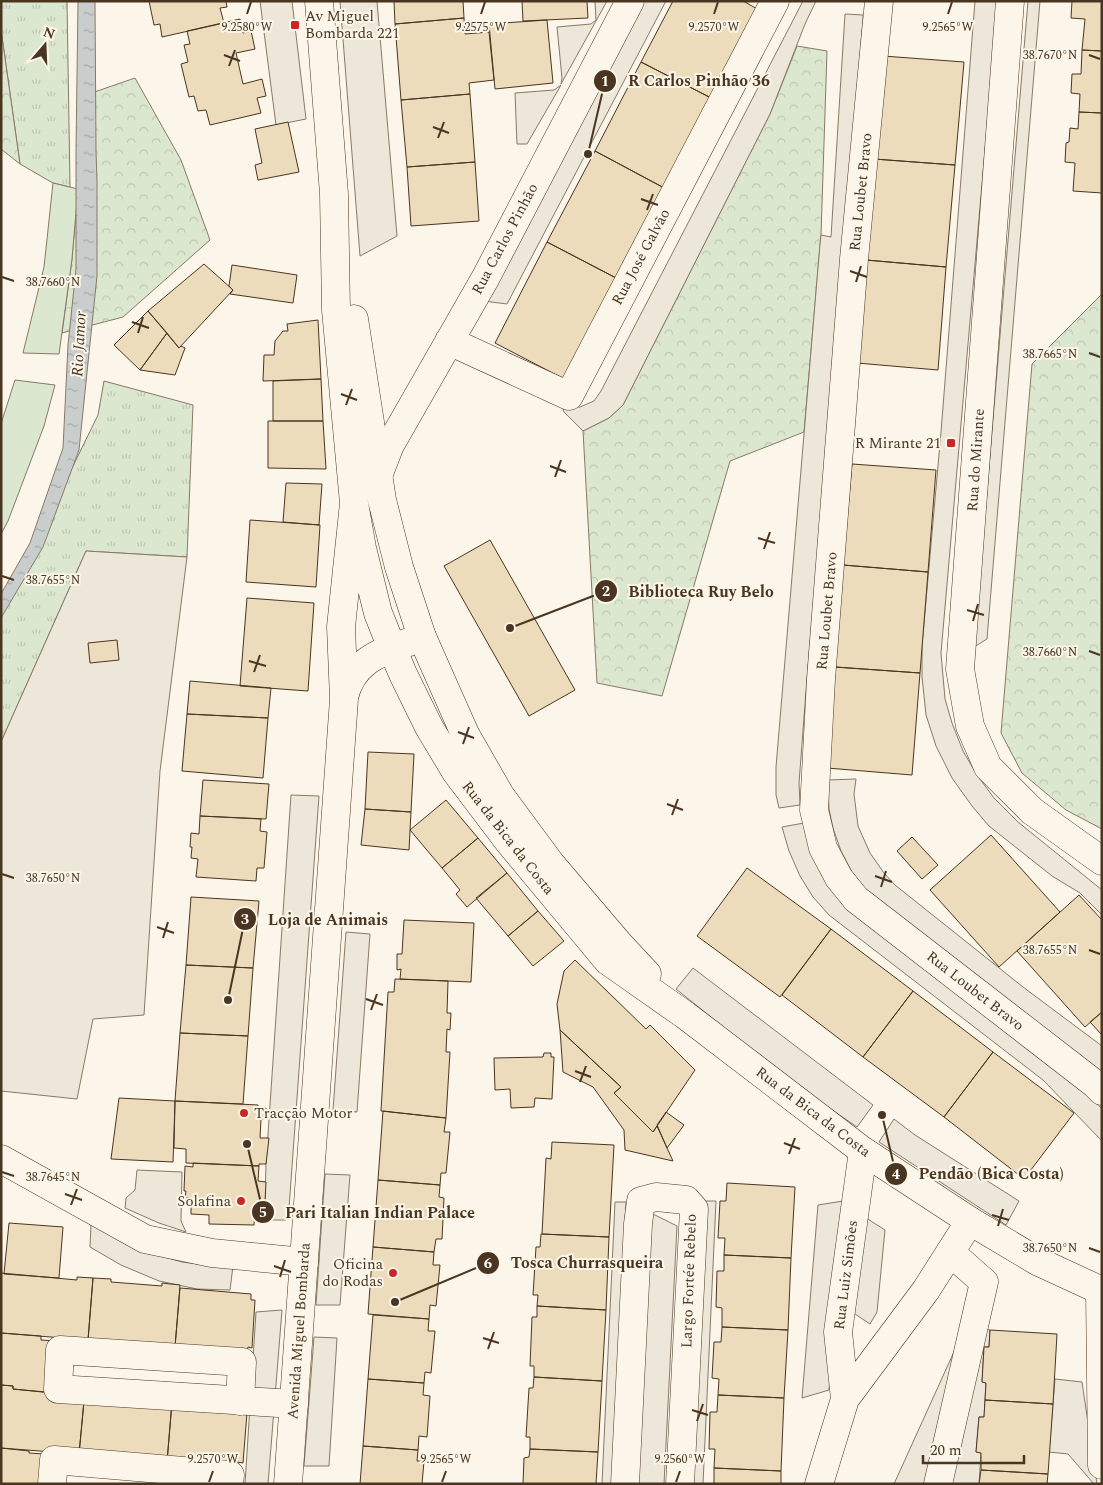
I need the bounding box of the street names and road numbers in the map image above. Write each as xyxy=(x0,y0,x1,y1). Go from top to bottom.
street label: Rua Loubet Bravo xyxy=(843,132,879,252)
street label: Rua Carlos Pinhão xyxy=(466,179,544,299)
street label: Rua José Galvão xyxy=(606,205,676,309)
street label: Rua do Mirante xyxy=(961,408,991,512)
street label: Rua Loubet Bravo xyxy=(810,551,844,671)
street label: Rua da Bica da Costa xyxy=(456,776,560,900)
street label: Rua Loubet Bravo xyxy=(921,945,1029,1037)
street label: Rua da Bica da Costa xyxy=(751,1061,876,1163)
street label: Largo Fortée Rebelo xyxy=(675,1213,703,1349)
street label: Rua Luiz Simões xyxy=(828,1219,864,1331)
street label: Avenida Miguel Bombarda xyxy=(281,1241,317,1420)

